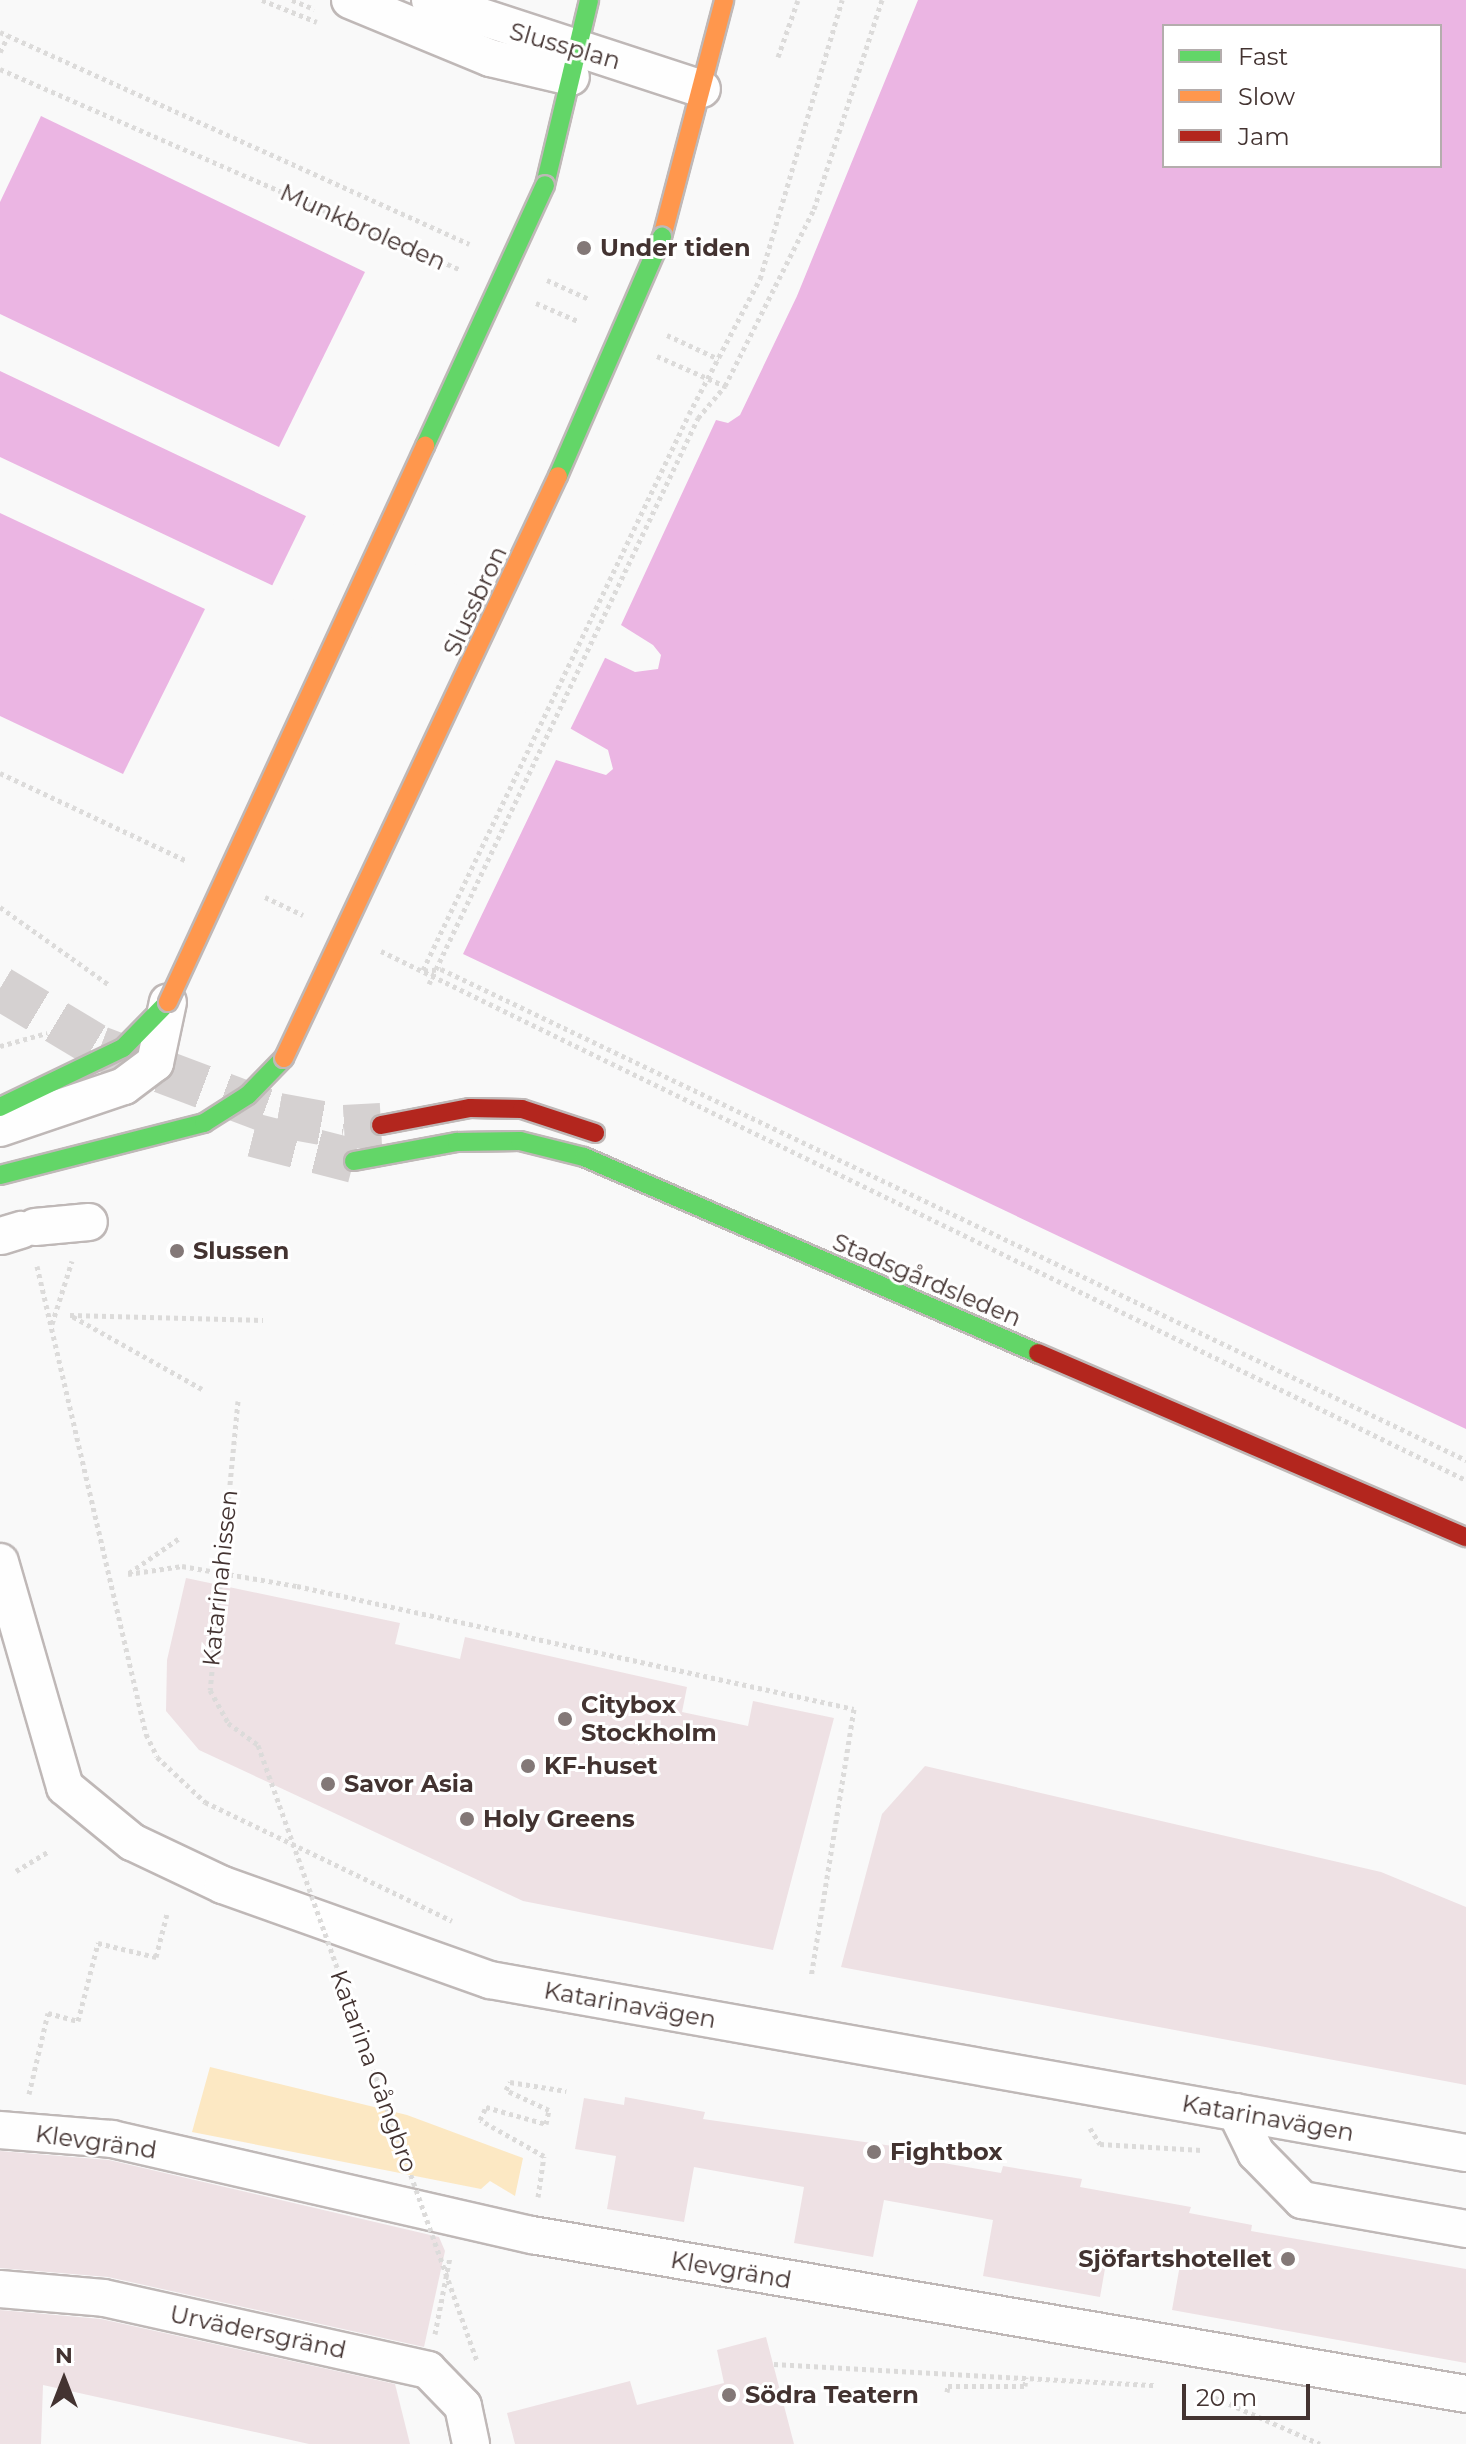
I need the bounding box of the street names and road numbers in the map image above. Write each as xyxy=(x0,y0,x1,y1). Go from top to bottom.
street label: Slussplan xyxy=(506,16,624,76)
street label: Munkbroleden xyxy=(276,178,450,276)
street label: Slussbron xyxy=(437,542,513,660)
street label: Stadsgårdsleden xyxy=(828,1227,1026,1333)
street label: Katarinahissen xyxy=(196,1488,244,1668)
street label: Katarina Gångbro xyxy=(324,1966,424,2176)
street label: Katarinavägen xyxy=(542,1976,718,2034)
street label: Katarinavägen xyxy=(1180,2089,1356,2147)
street label: Klevgränd xyxy=(34,2119,158,2165)
street label: Klevgränd xyxy=(668,2245,794,2295)
street label: Urvädersgränd xyxy=(167,2299,349,2365)

